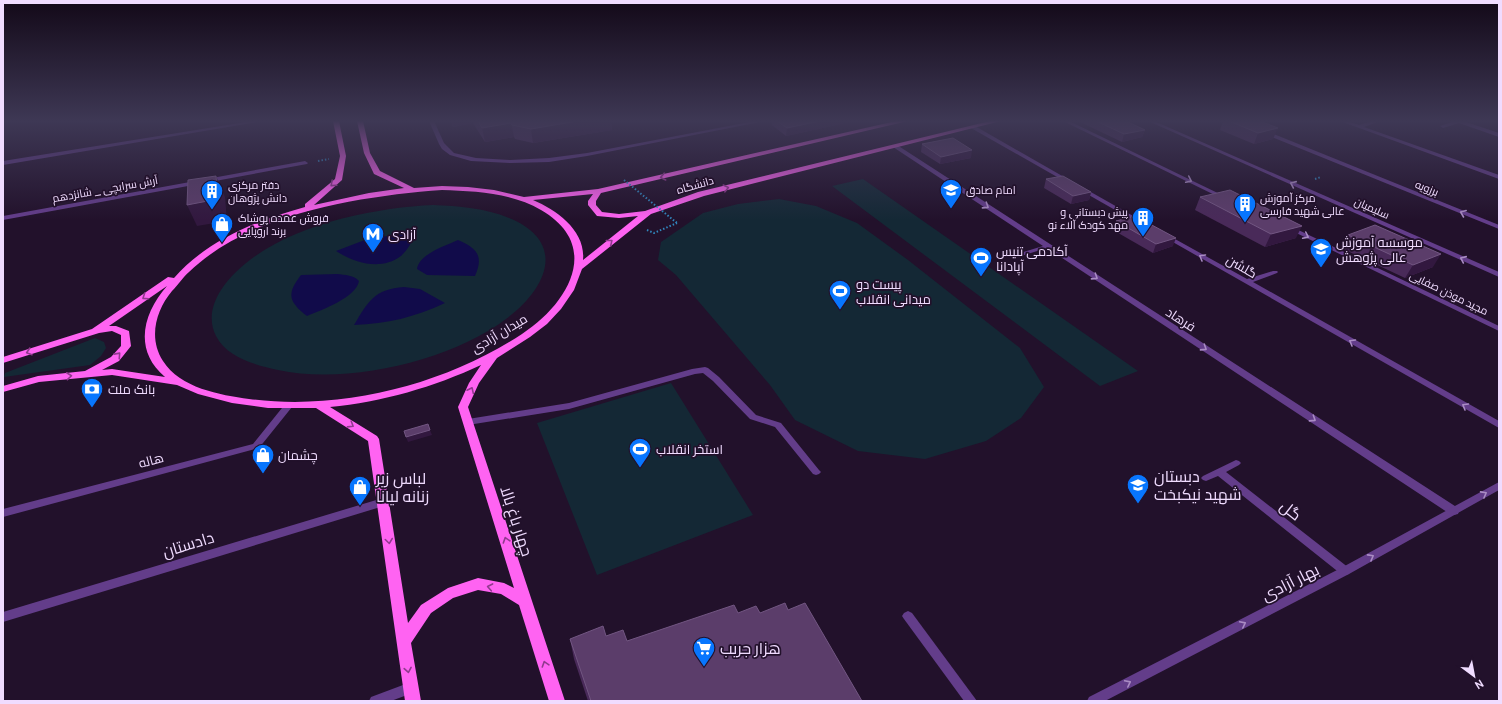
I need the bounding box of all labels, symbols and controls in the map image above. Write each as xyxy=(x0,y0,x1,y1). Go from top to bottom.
one-way arrow xyxy=(660,172,666,180)
street label: آرش سرابچی _ شانزدهم xyxy=(51,173,159,206)
street label: دانشگاه xyxy=(675,173,715,197)
one-way arrow xyxy=(1184,175,1192,183)
school or university icon: امام صادق xyxy=(938,177,964,210)
street label: برزویه xyxy=(1413,177,1441,199)
building icon: دفتر مرکزی دانش پژوهان xyxy=(199,178,225,211)
place label: دفتر مرکزی دانش پژوهان xyxy=(228,178,287,205)
one-way arrow xyxy=(330,180,337,187)
one-way arrow xyxy=(1290,181,1297,189)
place label: امام صادق xyxy=(966,183,1016,198)
one-way arrow xyxy=(723,185,729,193)
building icon: مرکز آموزش عالی شهید فارسی xyxy=(1232,191,1258,224)
place label: مرکز آموزش عالی شهید فارسی xyxy=(1260,191,1345,218)
street label: سلیمیان xyxy=(1352,194,1392,222)
one-way arrow xyxy=(982,201,989,208)
place label: پیش دبستانی و مهد کودک آلاء نو xyxy=(1048,205,1128,232)
building icon: پیش دبستانی و مهد کودک آلاء نو xyxy=(1130,205,1156,238)
one-way arrow xyxy=(1459,209,1466,217)
shop icon: فروش عمده پوشاک برند اروپایی xyxy=(209,211,235,244)
place label: فروش عمده پوشاک برند اروپایی xyxy=(238,211,329,238)
metro station icon: آزادی xyxy=(360,221,386,254)
place label: آزادی xyxy=(388,226,417,242)
one-way arrow xyxy=(1302,231,1309,239)
place label: موسسه آموزش عالی پژوهش xyxy=(1336,234,1423,267)
school or university icon: موسسه آموزش عالی پژوهش xyxy=(1308,236,1334,269)
one-way arrow xyxy=(605,239,613,246)
place label: آکادمی تنیس آپادانا xyxy=(996,243,1068,276)
sports icon: آکادمی تنیس آپادانا xyxy=(968,245,994,278)
street label: گلشن xyxy=(1224,251,1260,281)
one-way arrow xyxy=(1199,254,1206,262)
one-way arrow xyxy=(1460,256,1468,264)
street label: مجید موذن صفایی xyxy=(1407,268,1491,318)
one-way arrow xyxy=(1091,272,1098,280)
place label: پیست دو میدانی انقلاب xyxy=(856,276,931,307)
sports icon: پیست دو میدانی انقلاب xyxy=(827,278,853,311)
one-way arrow xyxy=(142,292,149,300)
street label: فرهاد xyxy=(1163,304,1199,334)
street label: میدان آزادی xyxy=(468,310,530,356)
one-way arrow xyxy=(1349,339,1356,346)
one-way arrow xyxy=(1200,343,1207,351)
one-way arrow xyxy=(26,347,33,356)
one-way arrow xyxy=(113,352,120,360)
one-way arrow xyxy=(66,372,72,381)
bank icon: بانک ملت xyxy=(79,376,105,409)
place label: بانک ملت xyxy=(108,381,155,397)
one-way arrow xyxy=(466,387,474,395)
one-way arrow xyxy=(1462,403,1469,410)
one-way arrow xyxy=(1309,414,1316,422)
one-way arrow xyxy=(347,420,354,428)
sports icon: استخر انقلاب xyxy=(627,436,653,469)
place label: استخر انقلاب xyxy=(656,441,723,457)
shop icon: چشمان xyxy=(250,442,276,475)
place label: چشمان xyxy=(278,447,318,465)
street label: هاله xyxy=(137,449,165,471)
place label: دبستان شهید نیکبخت xyxy=(1154,467,1242,505)
place label: لباس زیر زنانه لیانا xyxy=(375,469,429,506)
school or university icon: دبستان شهید نیکبخت xyxy=(1125,472,1151,505)
shop icon: لباس زیر زنانه لیانا xyxy=(347,474,373,507)
street label: چهار باغ بالا xyxy=(494,484,537,559)
one-way arrow xyxy=(1480,491,1487,498)
street label: گل xyxy=(1276,496,1305,525)
street label: دادستان xyxy=(160,528,217,562)
one-way arrow xyxy=(502,537,511,544)
one-way arrow xyxy=(384,538,393,544)
one-way arrow xyxy=(1367,555,1374,562)
street label: بهار آزادی xyxy=(1258,560,1323,606)
one-way arrow xyxy=(487,583,493,591)
one-way arrow xyxy=(1239,621,1246,629)
supermarket icon: هزار جریب xyxy=(691,635,717,668)
place label: هزار جریب xyxy=(720,639,781,658)
north arrow xyxy=(1454,656,1494,696)
one-way arrow xyxy=(541,660,550,667)
one-way arrow xyxy=(403,667,412,673)
text: N xyxy=(1472,676,1486,692)
one-way arrow xyxy=(1123,680,1131,688)

